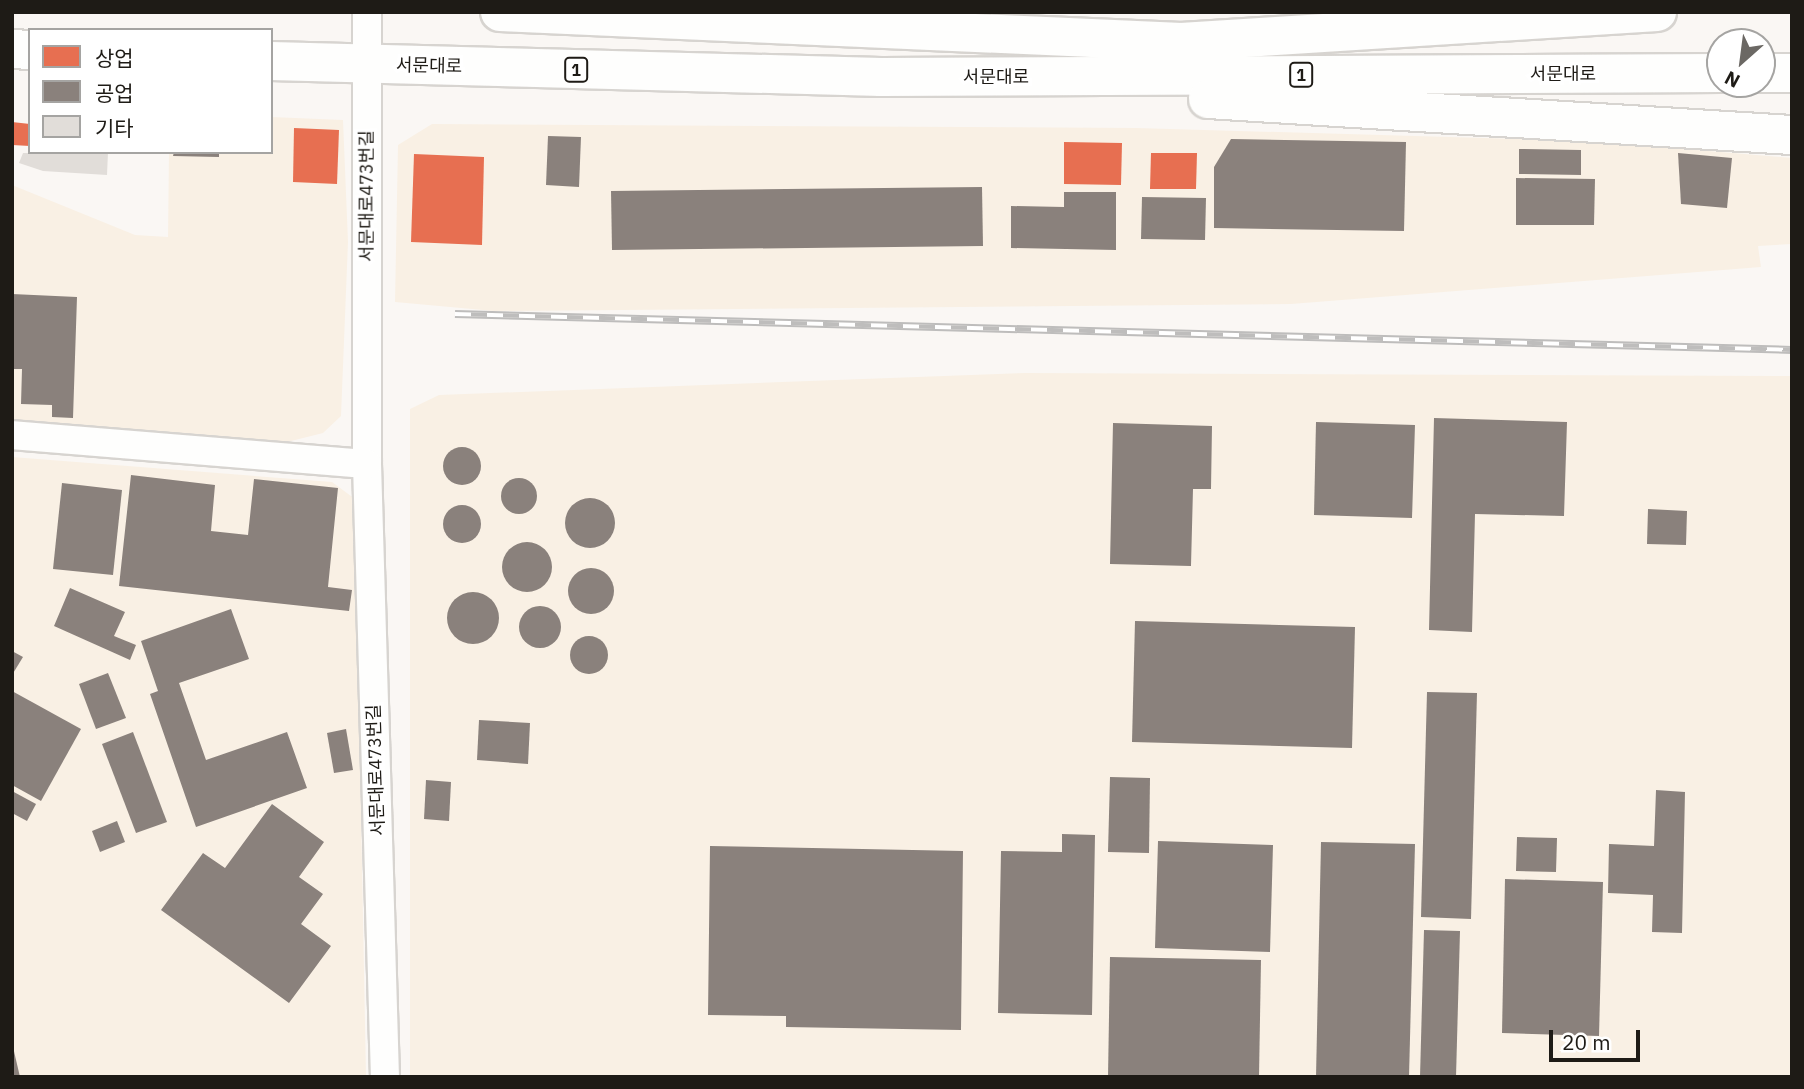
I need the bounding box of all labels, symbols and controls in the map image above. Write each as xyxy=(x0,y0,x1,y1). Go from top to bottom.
legend xyxy=(28,28,273,154)
north arrow xyxy=(1706,28,1776,98)
text: 상업 xyxy=(95,44,134,72)
street label: 서문대로 xyxy=(396,55,462,77)
road number: 1 xyxy=(564,58,588,82)
road number: 1 xyxy=(1289,62,1313,88)
street label: 서문대로 xyxy=(1530,63,1596,85)
street label: 서문대로 xyxy=(963,66,1029,88)
text: N xyxy=(1720,66,1744,94)
text: 공업 xyxy=(95,79,134,107)
text: 기타 xyxy=(95,114,134,142)
street label: 서문대로473번길 xyxy=(356,130,378,262)
street label: 서문대로473번길 xyxy=(363,704,389,836)
scale bar xyxy=(1552,1016,1643,1060)
text: 20 m xyxy=(1562,1028,1611,1056)

